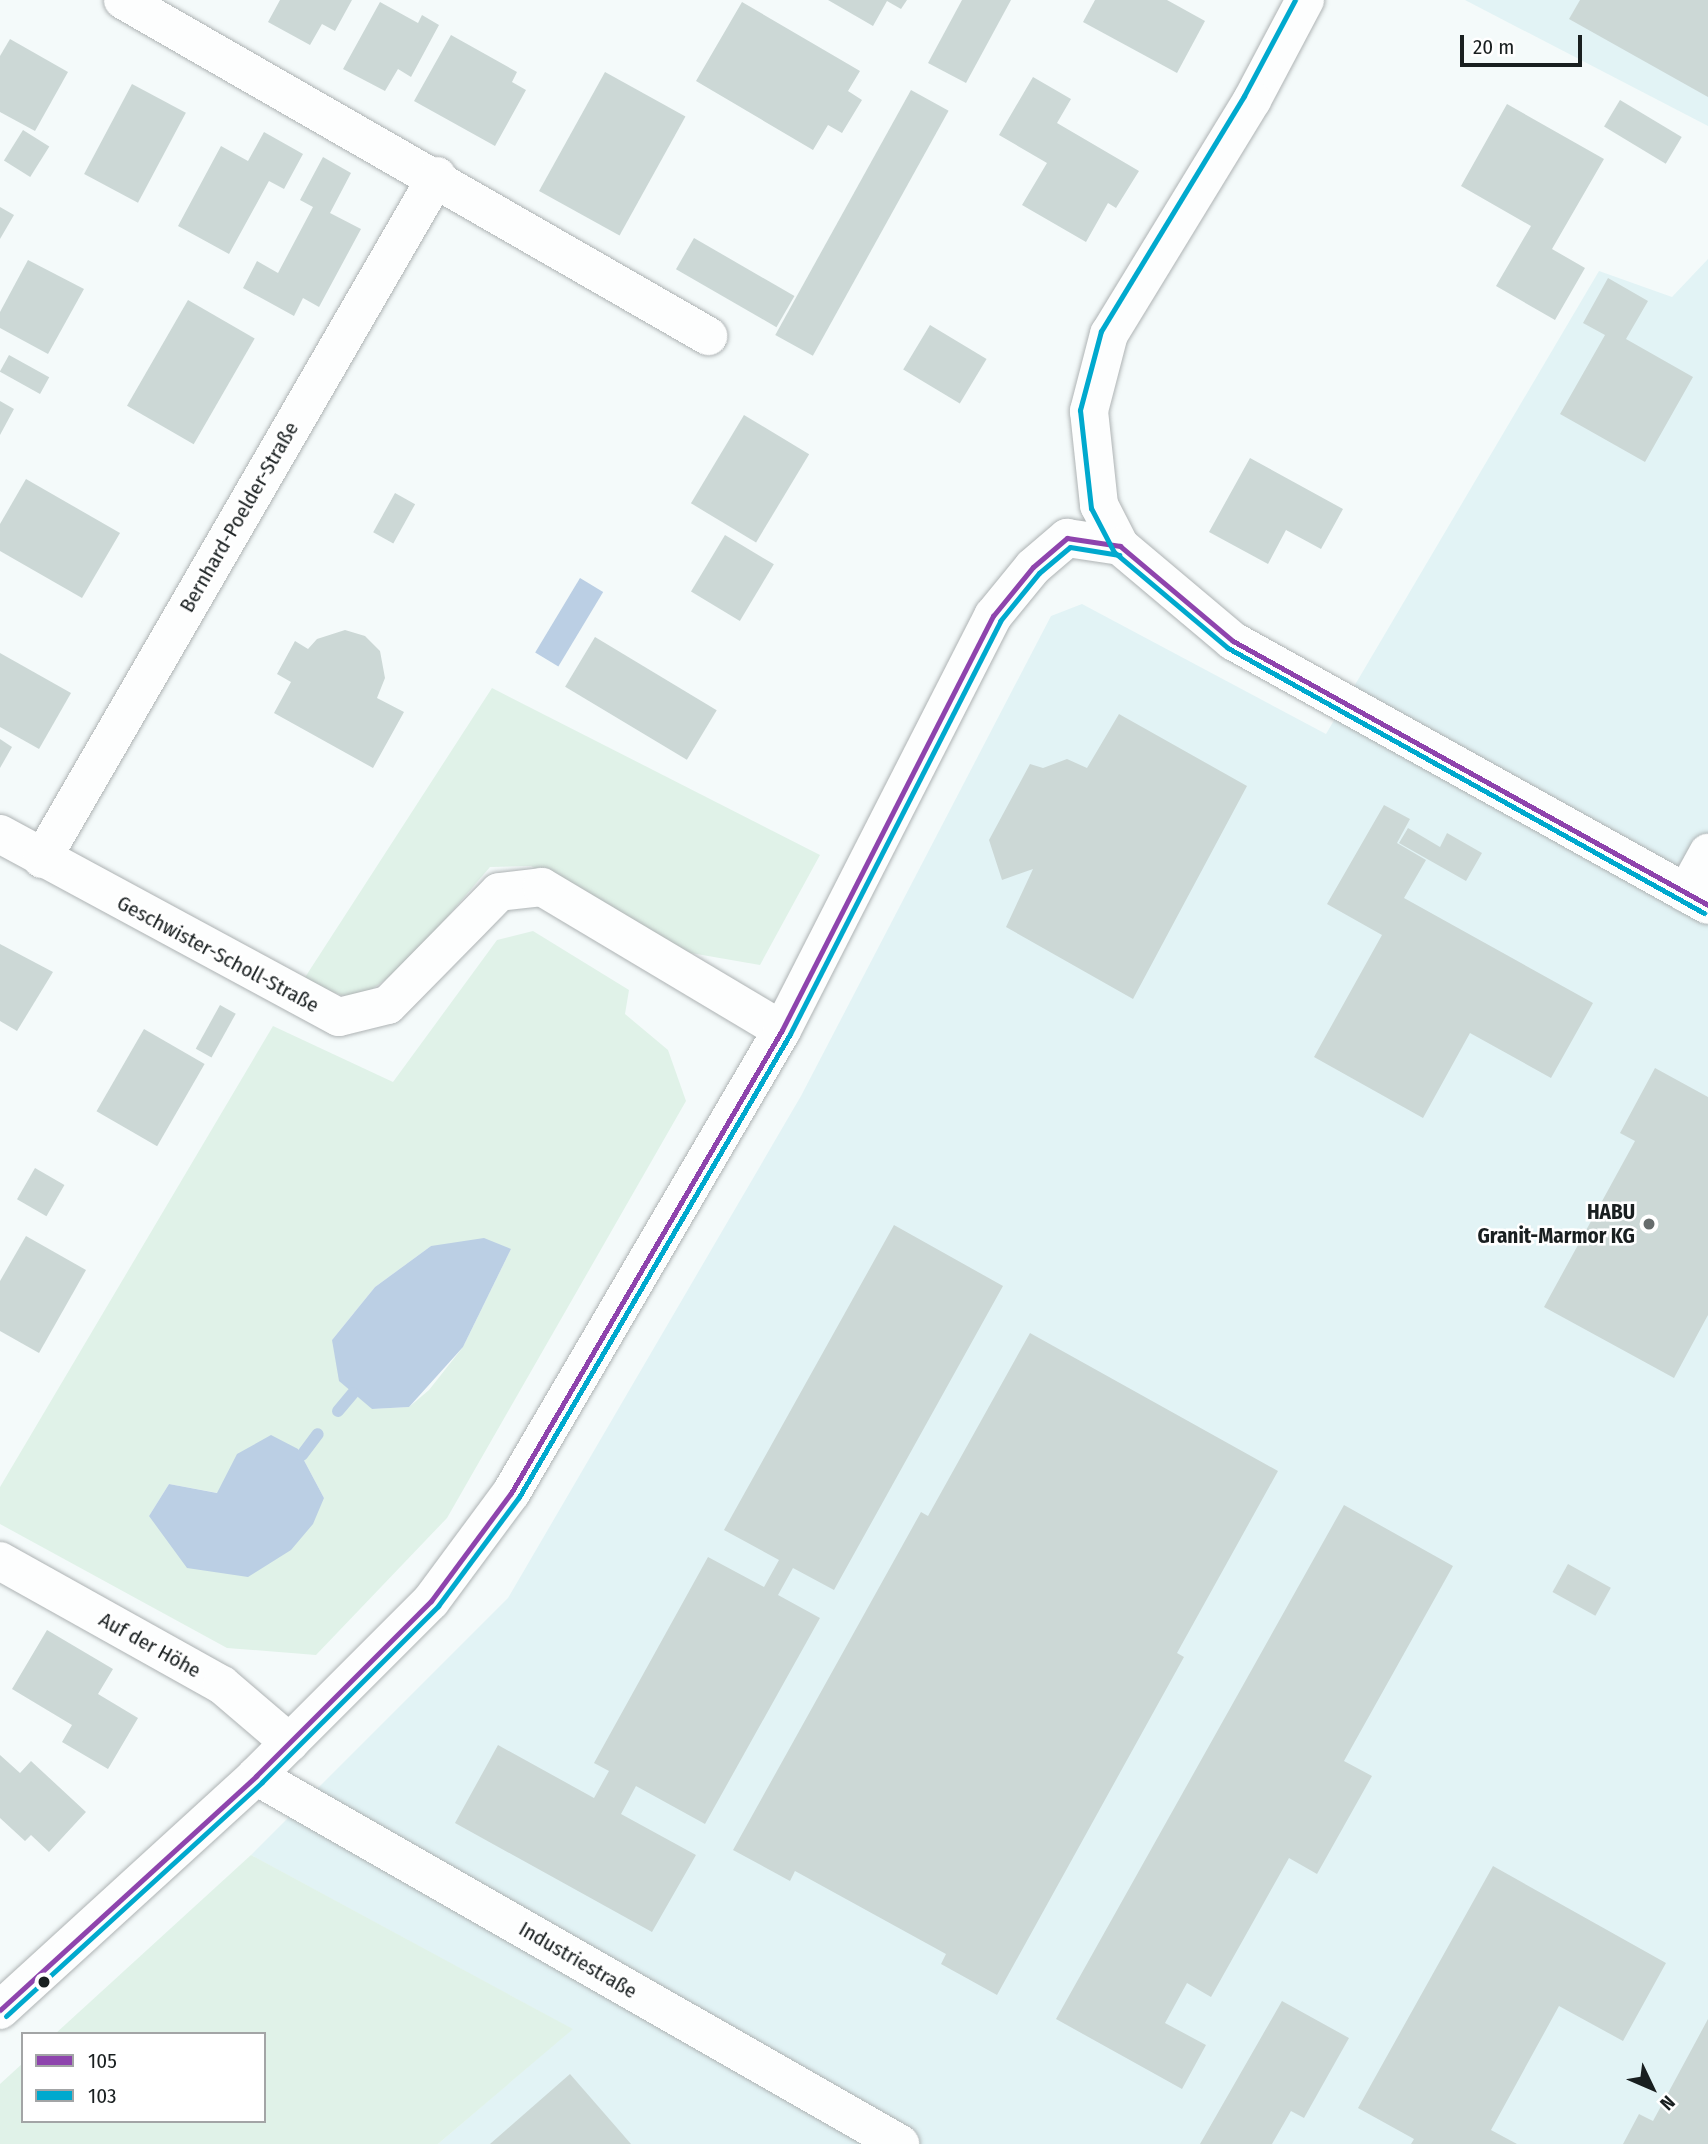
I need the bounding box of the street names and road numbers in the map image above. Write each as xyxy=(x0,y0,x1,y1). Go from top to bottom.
street label: Bernhard-Poelder-Straße xyxy=(174,417,304,617)
street label: Geschwister-Scholl-Straße xyxy=(113,890,323,1018)
street label: Auf der Höhe xyxy=(95,1607,205,1683)
street label: Industriestraße xyxy=(515,1916,641,2004)

